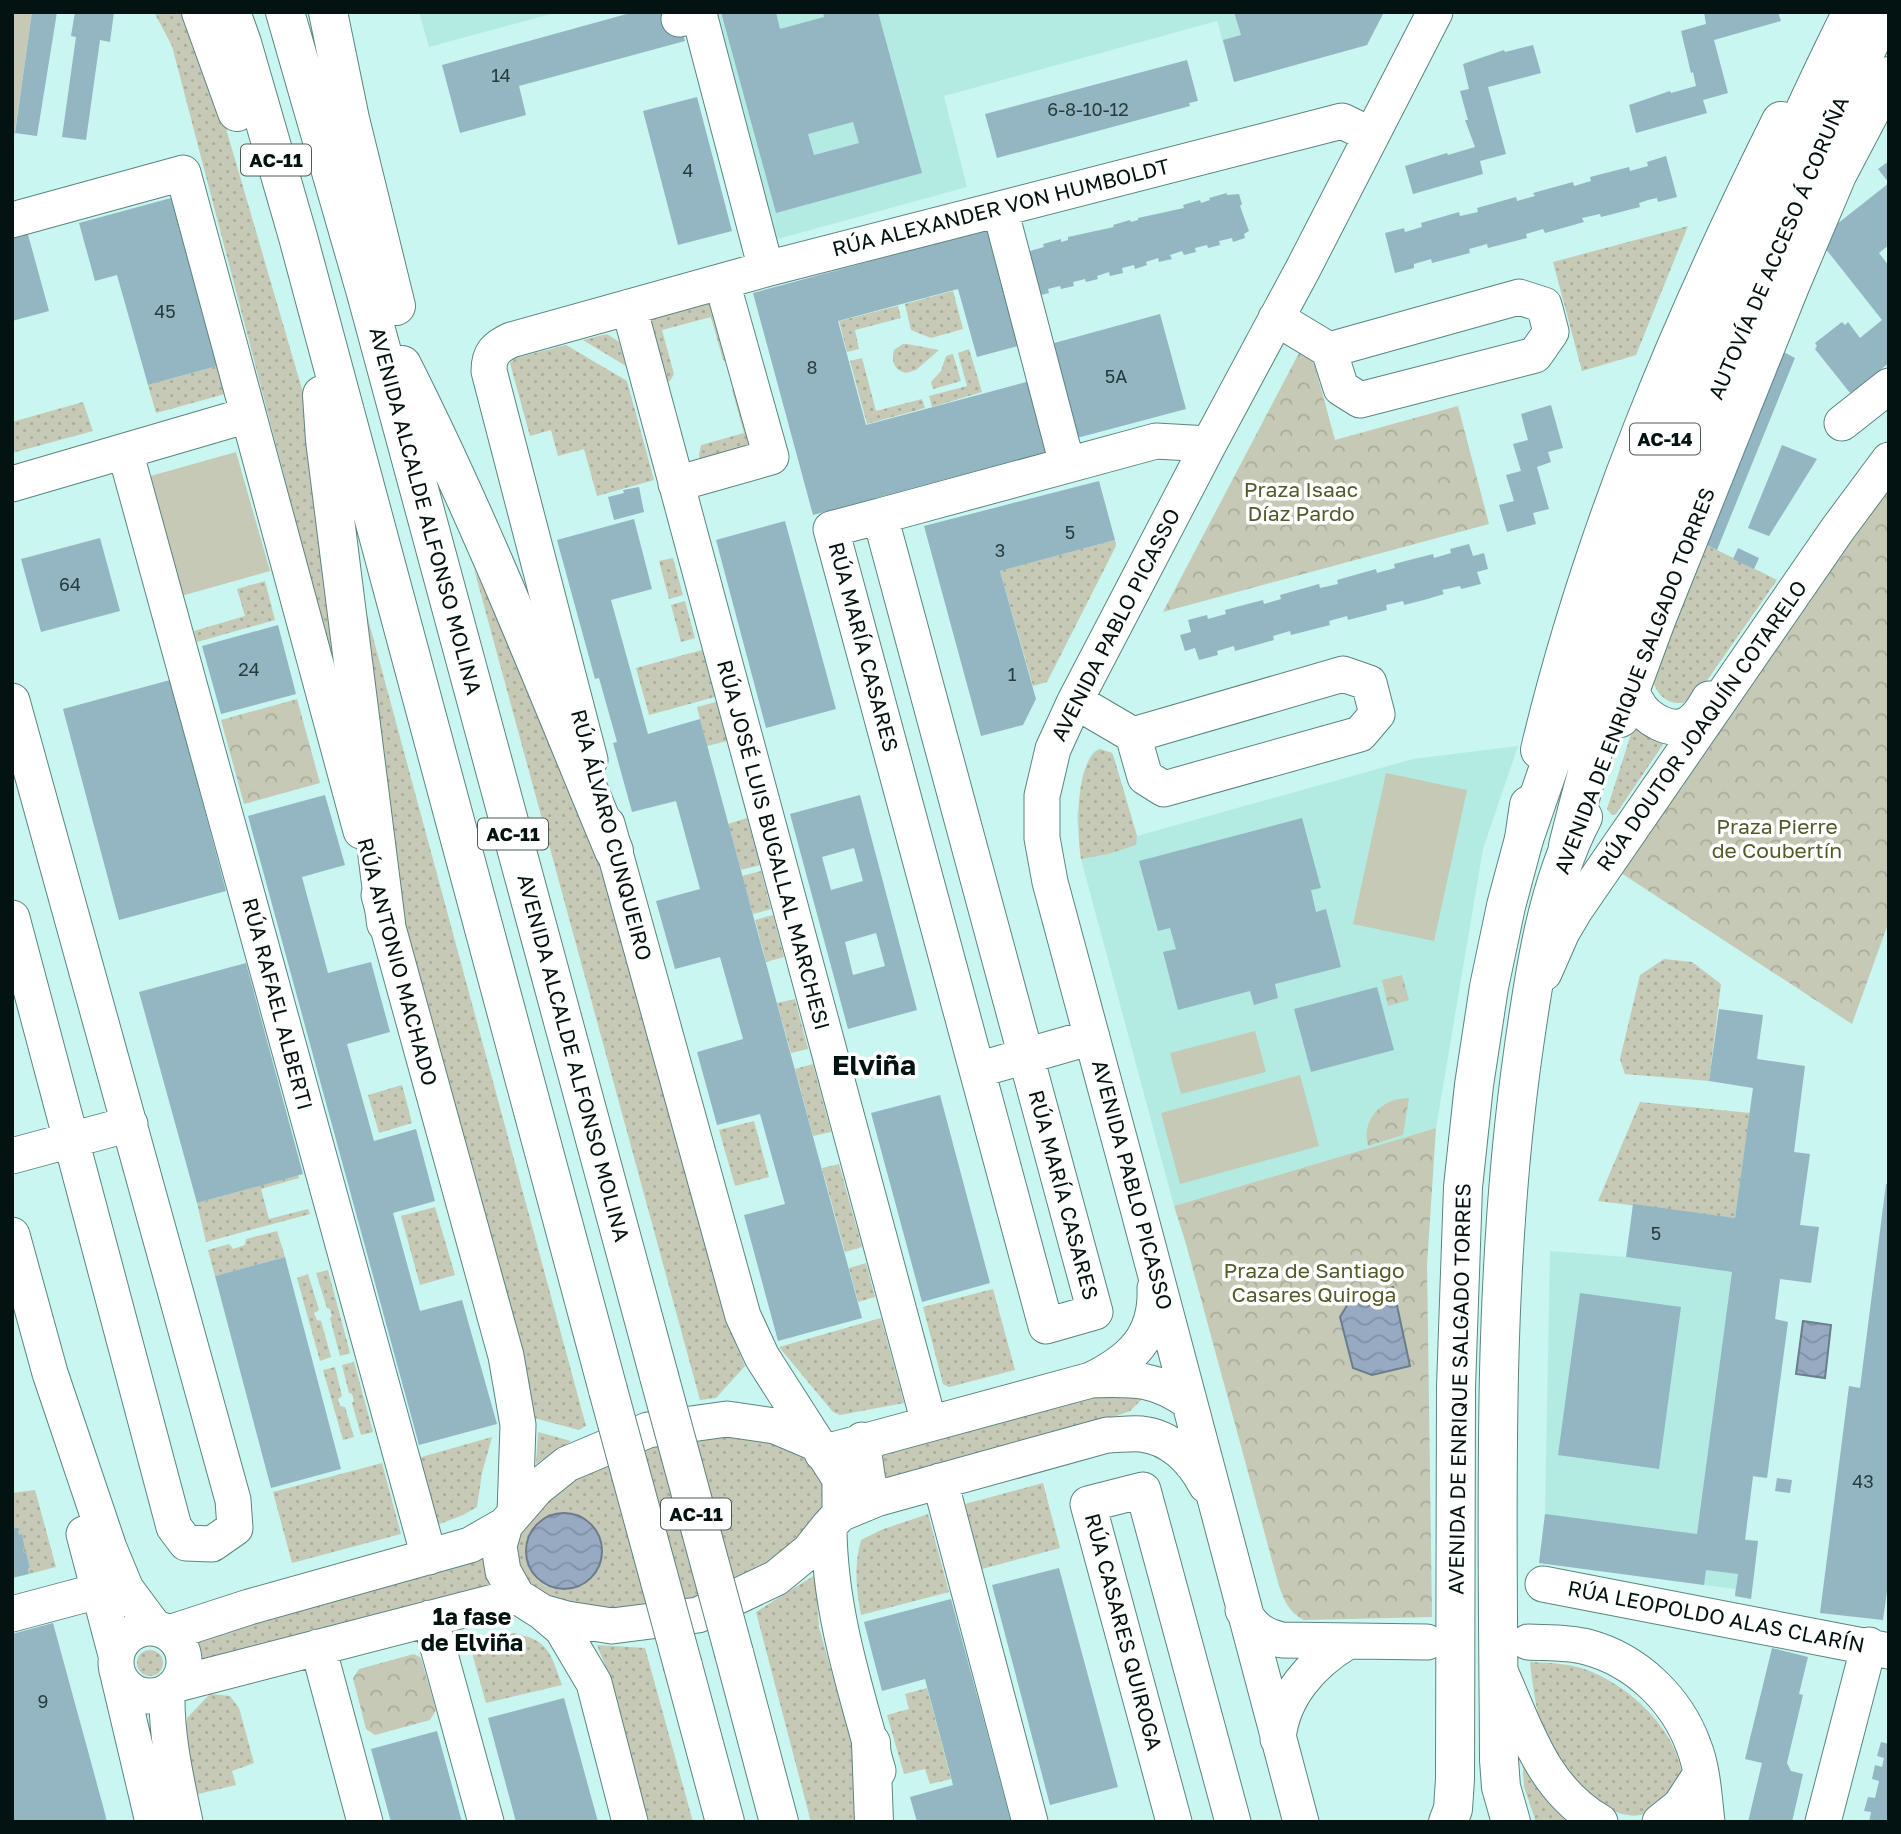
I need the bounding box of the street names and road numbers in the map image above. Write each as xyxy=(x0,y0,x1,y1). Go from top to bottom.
street label: AUTOVÍA DE ACCESO Á CORUÑA xyxy=(1702,92,1854,403)
road number: AC-11 xyxy=(241,144,311,176)
street label: RÚA ALEXANDER VON HUMBOLDT xyxy=(829,152,1172,262)
street label: AVENIDA ALCALDE ALFONSO MOLINA xyxy=(364,324,488,697)
road number: AC-14 xyxy=(1630,424,1700,454)
street label: AVENIDA DE ENRIQUE SALGADO TORRES xyxy=(1548,484,1720,878)
street label: AVENIDA PABLO PICASSO xyxy=(1045,504,1185,745)
street label: RÚA MARÍA CASARES xyxy=(823,539,904,754)
street label: RÚA DOUTOR JOAQUÍN COTARELO xyxy=(1590,575,1812,876)
street label: RÚA JOSÉ LUIS BUGALLAL MARCHESI xyxy=(712,657,836,1033)
street label: RÚA ÁLVARO CUNQUEIRO xyxy=(566,706,658,963)
road number: AC-11 xyxy=(478,818,548,849)
street label: RÚA ANTONIO MACHADO xyxy=(352,835,444,1089)
street label: AVENIDA ALCALDE ALFONSO MOLINA xyxy=(512,871,636,1244)
street label: RÚA RAFAEL ALBERTI xyxy=(237,895,319,1113)
street label: AVENIDA PABLO PICASSO xyxy=(1087,1057,1179,1313)
street label: RÚA MARÍA CASARES xyxy=(1023,1087,1104,1302)
street label: AVENIDA DE ENRIQUE SALGADO TORRES xyxy=(1442,1183,1476,1595)
road number: AC-11 xyxy=(661,1498,731,1530)
street label: RÚA CASARES QUIROGA xyxy=(1080,1510,1168,1753)
street label: RÚA LEOPOLDO ALAS CLARÍN xyxy=(1565,1574,1867,1658)

